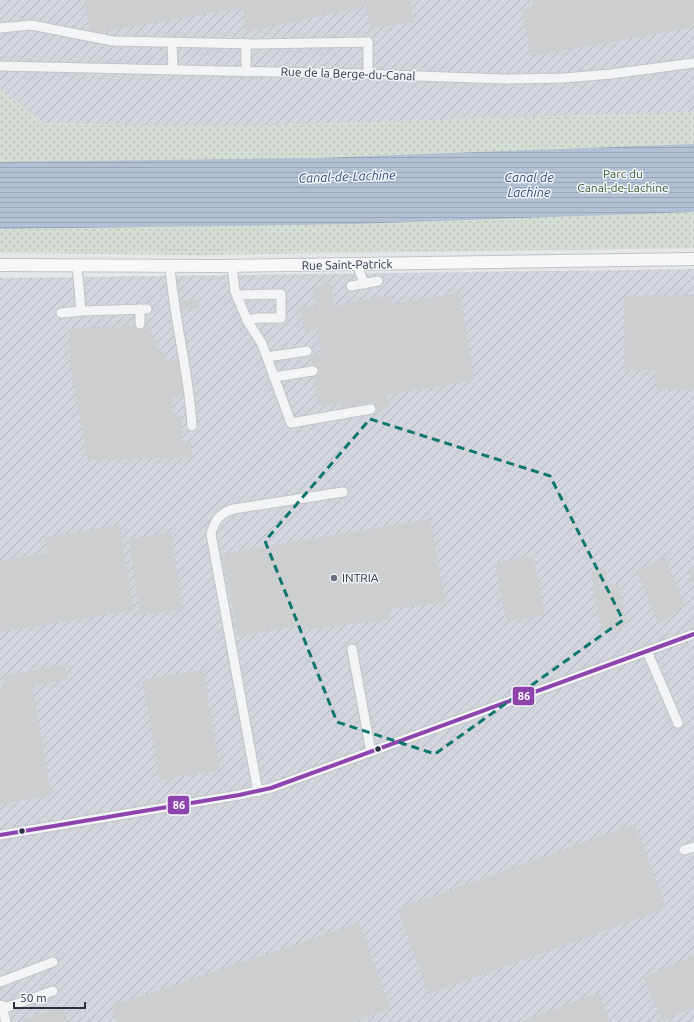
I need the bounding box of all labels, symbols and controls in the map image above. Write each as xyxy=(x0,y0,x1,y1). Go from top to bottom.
street label: Rue de la Berge-du-Canal xyxy=(280,65,416,82)
water label: Canal-de-Lachine xyxy=(298,167,396,185)
park label: Parc du Canal-de-Lachine xyxy=(577,167,669,194)
water label: Canal de Lachine xyxy=(504,170,554,199)
street label: Rue Saint-Patrick xyxy=(301,257,393,272)
place label: INTRIA xyxy=(342,571,379,584)
marker: INTRIA xyxy=(329,573,339,583)
line badge: 86 xyxy=(512,686,535,706)
text: 86 xyxy=(518,690,530,702)
unlabelled marker xyxy=(373,744,383,754)
line badge: 86 xyxy=(167,795,190,815)
text: 86 xyxy=(173,799,185,811)
unlabelled marker xyxy=(17,826,27,836)
scale bar xyxy=(14,984,85,1010)
text: 50 m xyxy=(20,991,47,1004)

